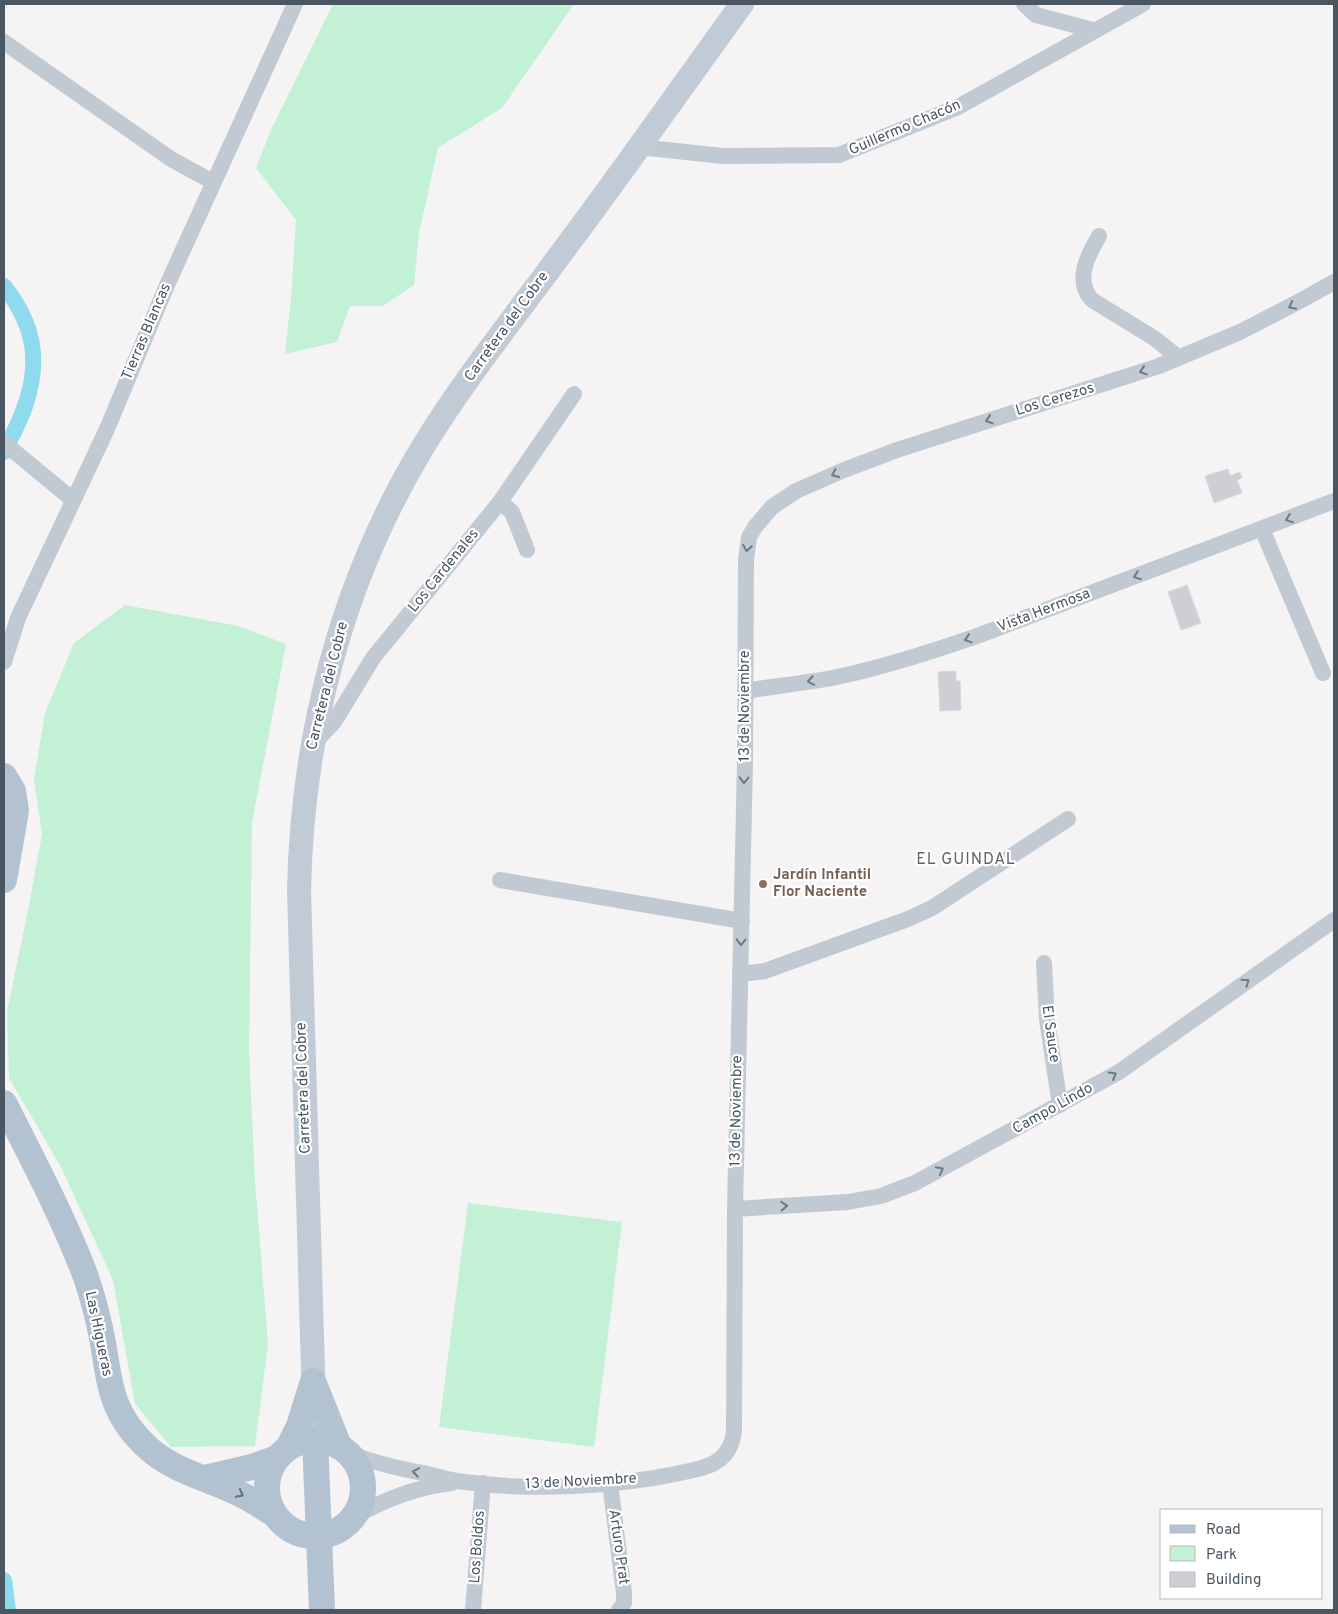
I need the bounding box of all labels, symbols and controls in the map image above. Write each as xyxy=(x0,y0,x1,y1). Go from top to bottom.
street label: Guillermo Chacón xyxy=(846,96,964,160)
street label: Carretera del Cobre xyxy=(461,268,553,386)
street label: Tierras Blancas xyxy=(118,281,176,383)
one-way arrow xyxy=(1288,300,1297,310)
one-way arrow xyxy=(1140,366,1148,376)
street label: Los Cerezos xyxy=(1013,379,1097,421)
one-way arrow xyxy=(985,415,993,425)
one-way arrow xyxy=(831,467,840,478)
one-way arrow xyxy=(1285,512,1294,523)
street label: Los Cardenales xyxy=(404,525,484,617)
one-way arrow xyxy=(743,543,753,552)
one-way arrow xyxy=(1133,570,1142,580)
street label: Vista Hermosa xyxy=(995,585,1093,637)
street label: Carretera del Cobre xyxy=(303,620,353,752)
one-way arrow xyxy=(964,634,973,644)
street label: 13 de Noviembre xyxy=(736,650,755,762)
one-way arrow xyxy=(807,676,816,686)
one-way arrow xyxy=(739,776,750,784)
district label: EL GUINDAL xyxy=(916,850,1016,870)
place label: Jardín Infantil Flor Naciente xyxy=(773,866,871,902)
marker: Jardín Infantil Flor Naciente xyxy=(757,878,769,890)
one-way arrow xyxy=(736,939,746,947)
one-way arrow xyxy=(1240,979,1250,988)
street label: El Sauce xyxy=(1037,1004,1063,1064)
street label: Carretera del Cobre xyxy=(292,1022,316,1154)
street label: 13 de Noviembre xyxy=(727,1055,747,1167)
one-way arrow xyxy=(1108,1072,1117,1082)
street label: Campo Lindo xyxy=(1009,1079,1097,1139)
one-way arrow xyxy=(935,1166,944,1176)
one-way arrow xyxy=(780,1201,788,1212)
street label: Las Higueras xyxy=(80,1290,116,1378)
one-way arrow xyxy=(412,1468,421,1478)
street label: 13 de Noviembre xyxy=(525,1470,637,1494)
one-way arrow xyxy=(235,1488,244,1498)
street label: Arturo Prat xyxy=(603,1508,633,1586)
legend xyxy=(1160,1509,1323,1599)
street label: Los Boldos xyxy=(466,1510,490,1584)
text: Road xyxy=(1206,1521,1241,1540)
text: Park xyxy=(1206,1546,1237,1565)
text: Building xyxy=(1206,1571,1261,1590)

